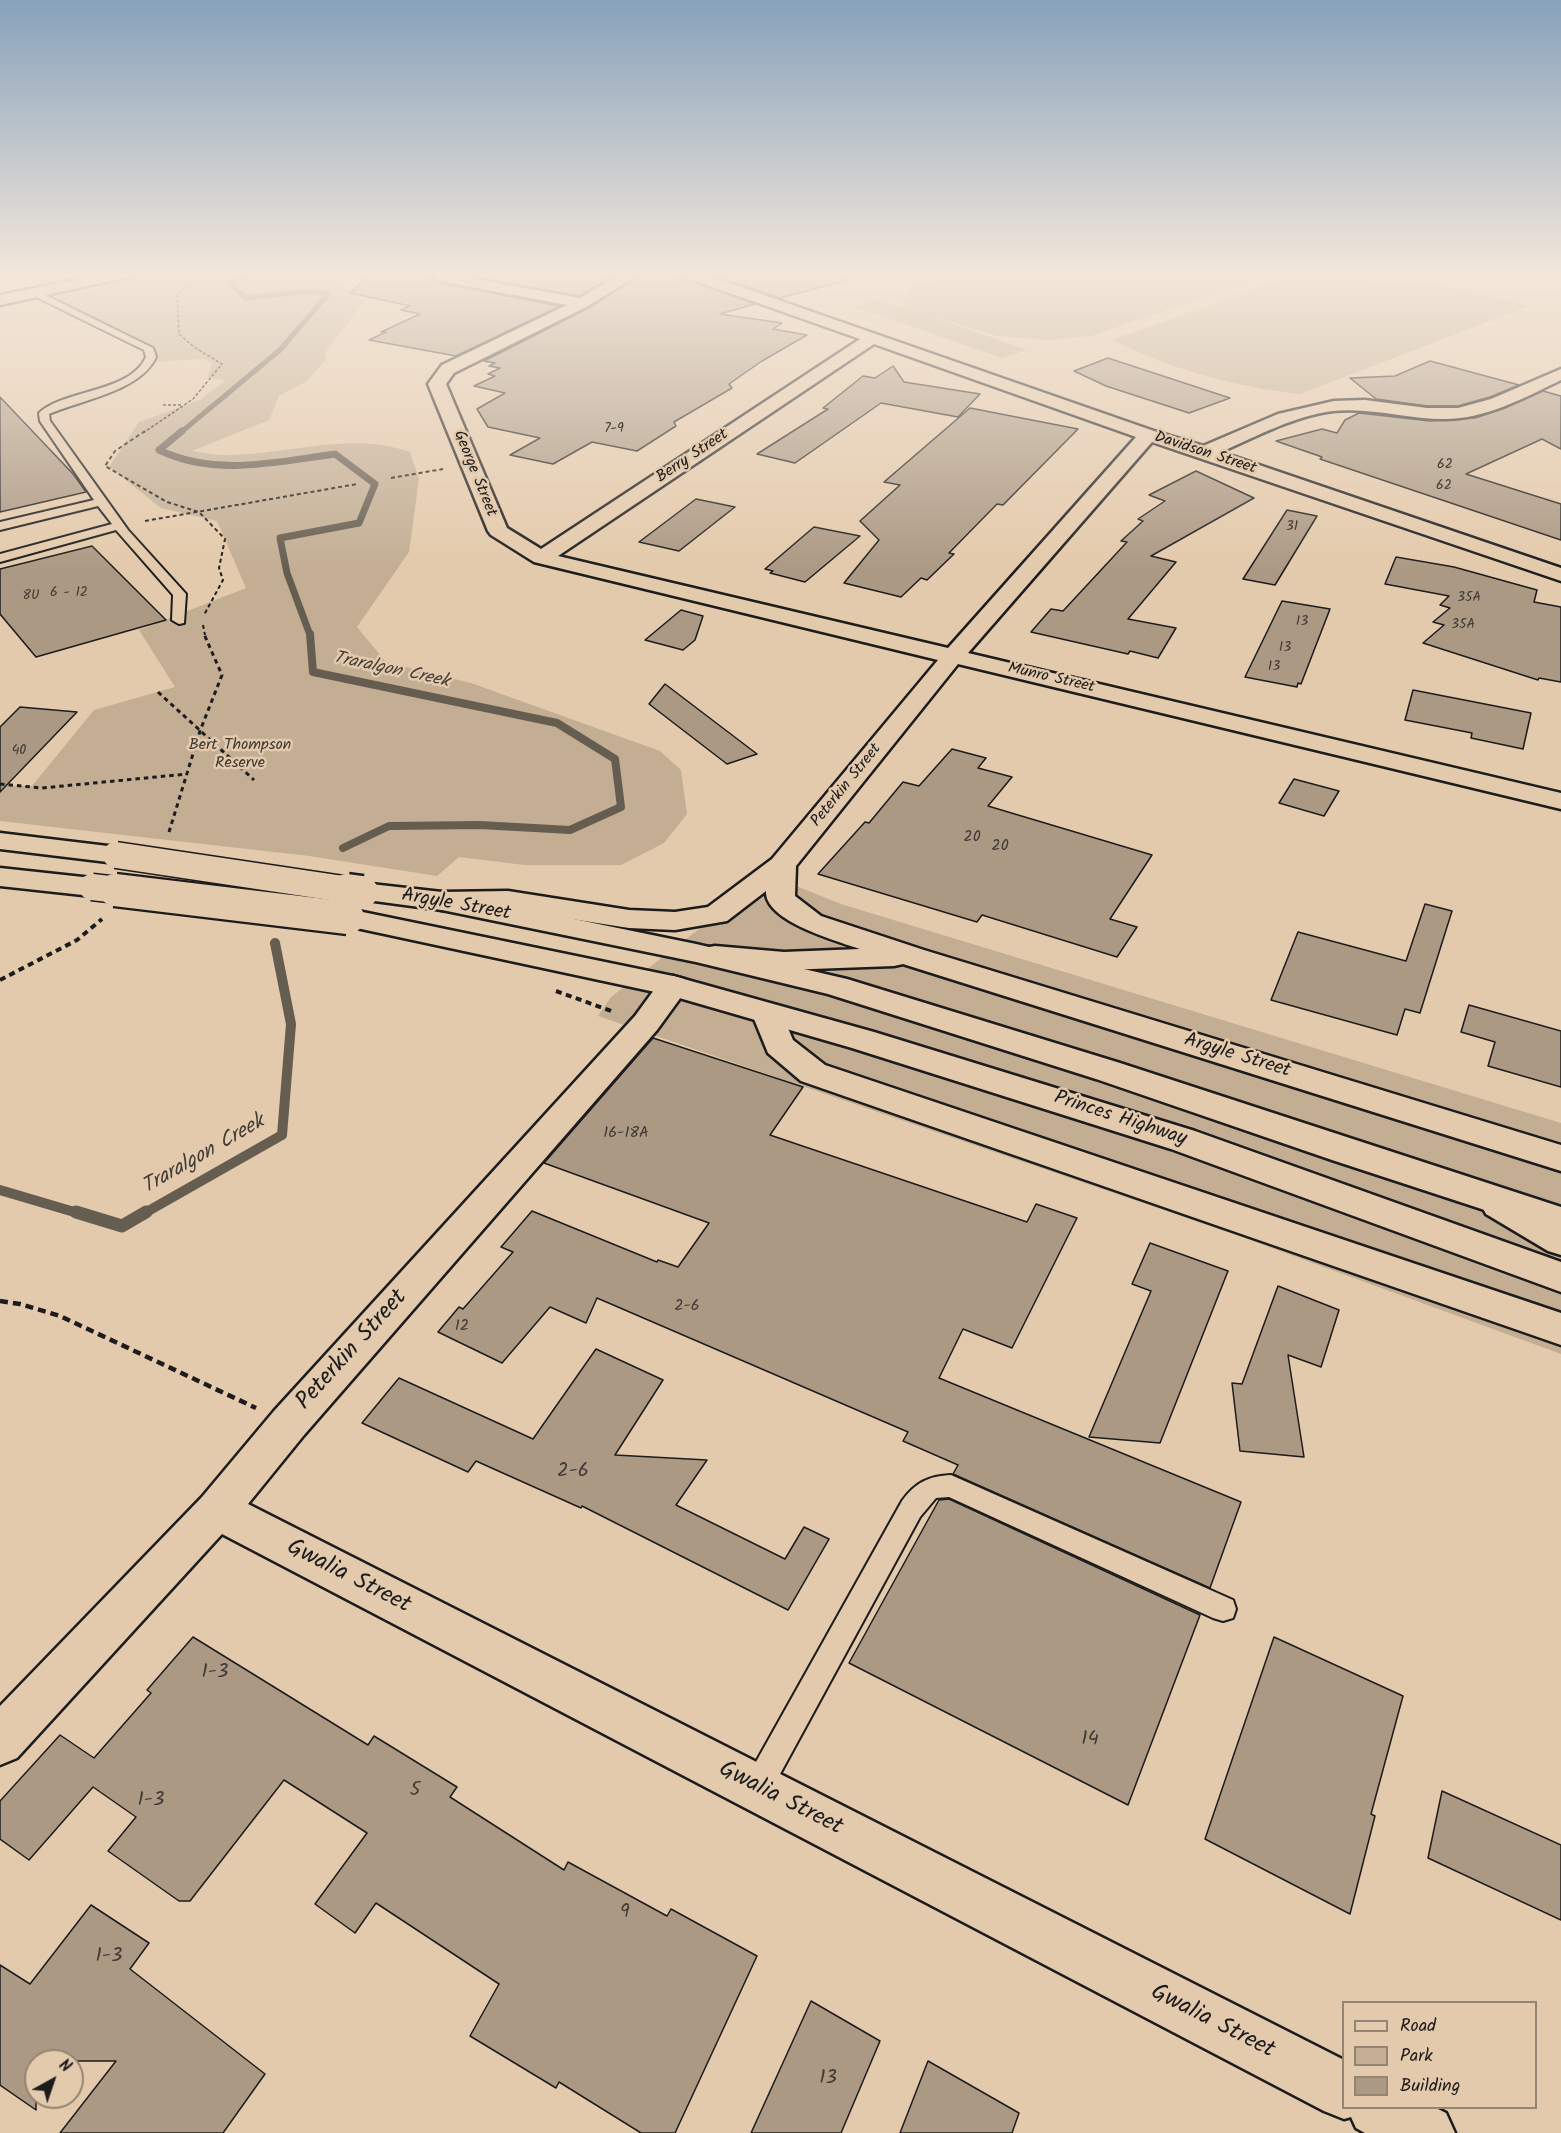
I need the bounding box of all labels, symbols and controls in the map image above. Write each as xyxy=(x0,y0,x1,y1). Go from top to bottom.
house number: 7-9 xyxy=(604,422,624,438)
street label: Berry Street xyxy=(653,426,733,488)
street label: George Street xyxy=(448,428,500,520)
street label: Davidson Street xyxy=(1152,428,1258,480)
house number: 62 xyxy=(1437,458,1453,474)
house number: 62 xyxy=(1436,479,1452,495)
house number: 31 xyxy=(1286,520,1298,536)
house number: 6 - 12 xyxy=(50,586,88,602)
house number: 8U xyxy=(23,589,39,605)
house number: 35A xyxy=(1457,591,1481,607)
house number: 13 xyxy=(1296,615,1308,631)
house number: 35A xyxy=(1451,618,1475,634)
house number: 13 xyxy=(1279,641,1291,657)
water label: Traralgon Creek xyxy=(331,648,451,694)
street label: Munro Street xyxy=(1006,660,1096,698)
house number: 13 xyxy=(1268,660,1280,676)
park label: Bert Thompson Reserve xyxy=(189,736,291,774)
street label: Peterkin Street xyxy=(808,741,886,831)
house number: 40 xyxy=(12,744,26,760)
house number: 20 xyxy=(963,828,981,848)
house number: 20 xyxy=(991,837,1009,857)
street label: Argyle Street xyxy=(400,885,512,927)
street label: Argyle Street xyxy=(1181,1029,1293,1085)
street label: Princes Highway xyxy=(1051,1087,1189,1153)
water label: Traralgon Creek xyxy=(138,1111,270,1201)
house number: 16-18A xyxy=(603,1124,649,1144)
street label: Peterkin Street xyxy=(291,1285,415,1417)
house number: 2-6 xyxy=(674,1297,700,1317)
house number: 12 xyxy=(455,1317,469,1337)
house number: 2-6 xyxy=(557,1461,589,1485)
street label: Gwalia Street xyxy=(281,1534,415,1622)
house number: 1-3 xyxy=(202,1662,228,1686)
house number: 14 xyxy=(1081,1729,1099,1753)
street label: Gwalia Street xyxy=(713,1756,847,1844)
house number: 5 xyxy=(410,1780,420,1804)
house number: 1-3 xyxy=(138,1790,164,1814)
house number: 9 xyxy=(620,1902,630,1926)
house number: 1-3 xyxy=(96,1946,122,1970)
street label: Gwalia Street xyxy=(1145,1979,1279,2067)
legend xyxy=(1342,2001,1537,2109)
text: Road xyxy=(1400,2012,1436,2041)
text: Park xyxy=(1400,2042,1433,2071)
north arrow xyxy=(24,2049,84,2109)
text: N xyxy=(53,2054,77,2079)
house number: 13 xyxy=(819,2068,837,2092)
text: Building xyxy=(1400,2072,1460,2101)

